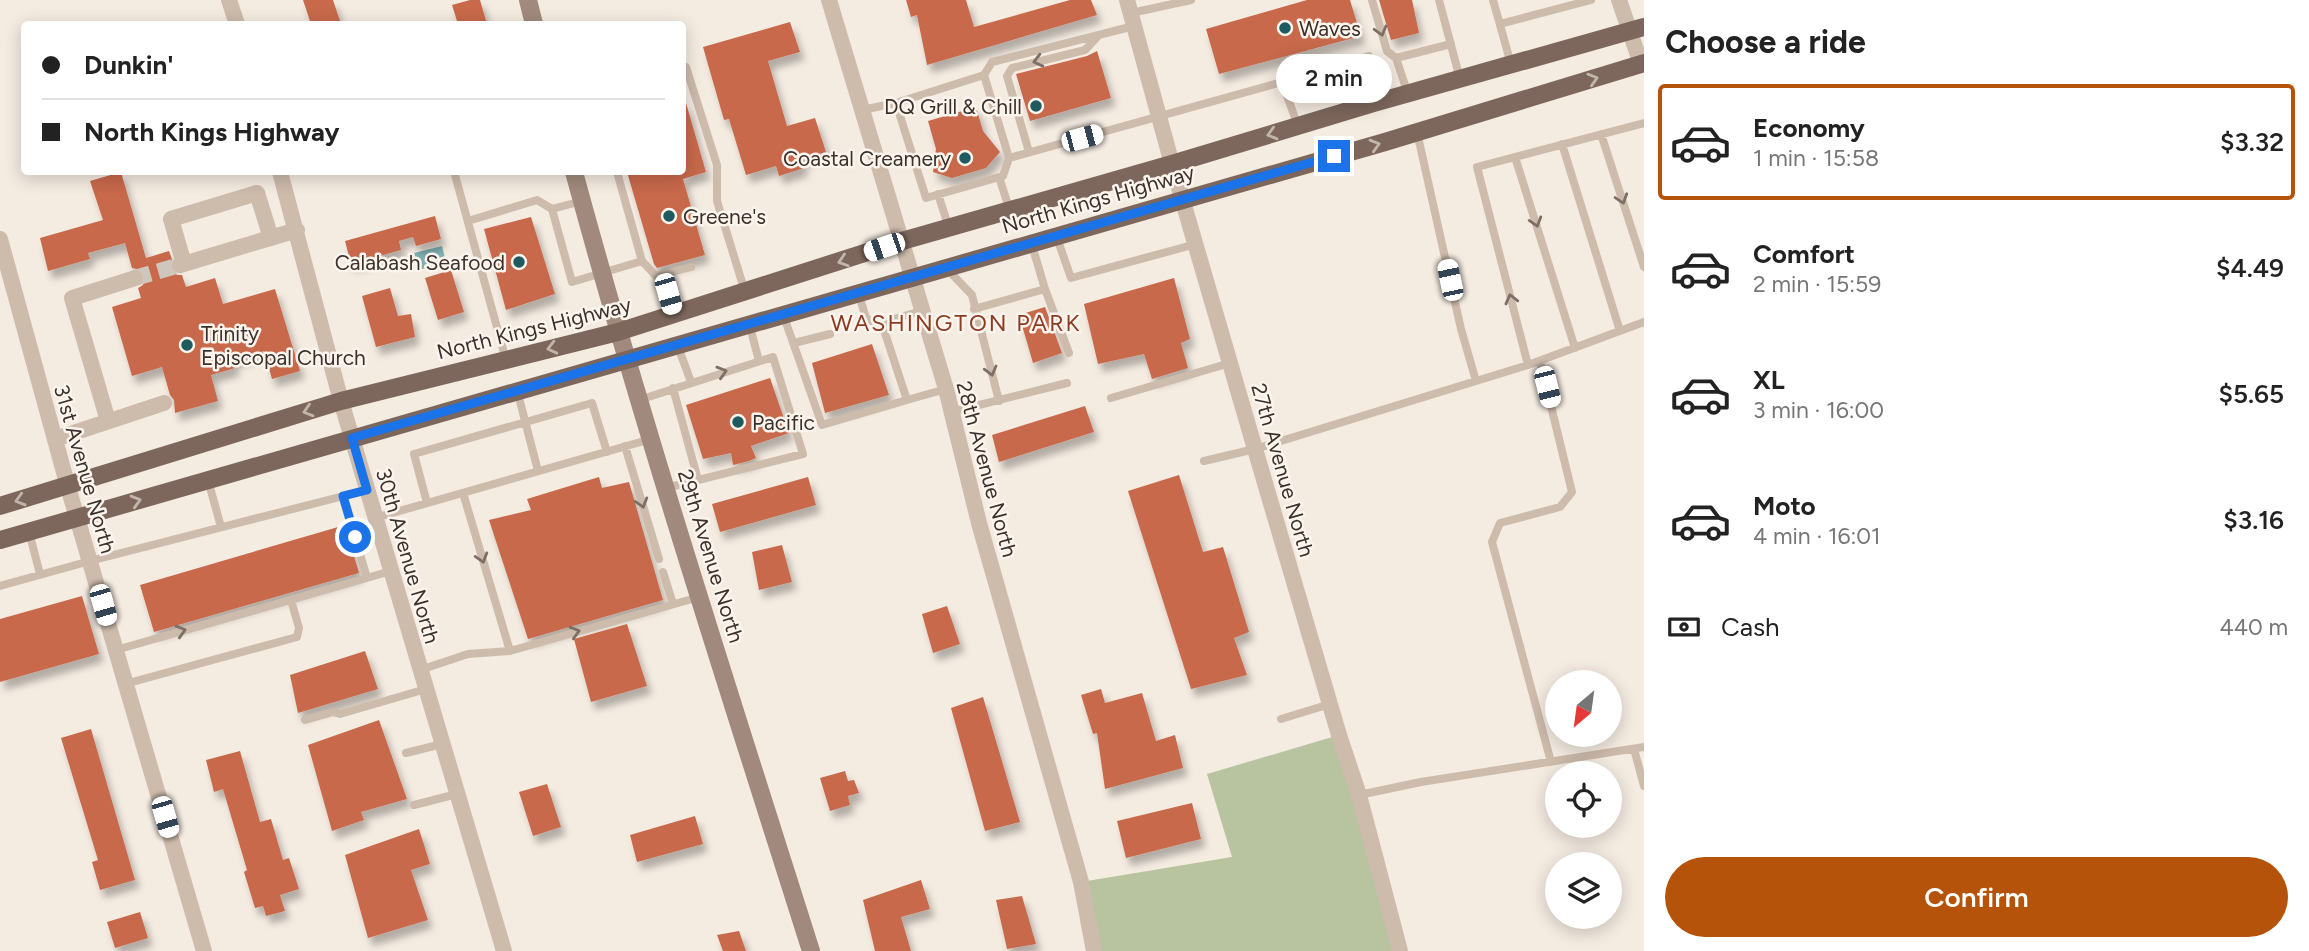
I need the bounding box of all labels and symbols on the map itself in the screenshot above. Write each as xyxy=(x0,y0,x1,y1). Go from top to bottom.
place label: Waves xyxy=(1299,16,1361,41)
marker: Waves xyxy=(1277,20,1293,36)
one-way arrow xyxy=(1373,25,1388,37)
one-way arrow xyxy=(1032,53,1044,67)
callout: 2 min xyxy=(1276,54,1392,104)
one-way arrow xyxy=(1587,72,1599,87)
place label: DQ Grill & Chill xyxy=(884,94,1022,119)
marker: DQ Grill & Chill xyxy=(1028,98,1044,114)
car xyxy=(1059,122,1106,154)
one-way arrow xyxy=(1267,126,1279,141)
one-way arrow xyxy=(1369,138,1381,153)
route end xyxy=(1318,140,1350,172)
place label: Coastal Creamery xyxy=(783,146,951,171)
marker: Coastal Creamery xyxy=(957,150,973,166)
street label: North Kings Highway xyxy=(999,159,1197,239)
one-way arrow xyxy=(1614,193,1629,205)
place label: Greene's xyxy=(683,204,766,229)
marker: Greene's xyxy=(661,208,677,224)
one-way arrow xyxy=(1527,216,1542,228)
car xyxy=(861,230,908,264)
place label: Calabash Seafood xyxy=(335,250,505,275)
one-way arrow xyxy=(837,253,849,267)
marker: Calabash Seafood xyxy=(511,254,527,270)
car xyxy=(1436,257,1465,303)
car xyxy=(653,271,684,317)
street label: North Kings Highway xyxy=(434,292,634,364)
one-way arrow xyxy=(1505,293,1519,305)
district label: WASHINGTON PARK xyxy=(830,309,1082,337)
place label: Trinity Episcopal Church xyxy=(201,321,366,370)
marker: Trinity Episcopal Church xyxy=(179,337,195,353)
one-way arrow xyxy=(546,340,558,355)
car xyxy=(1532,364,1563,410)
one-way arrow xyxy=(983,365,997,377)
one-way arrow xyxy=(715,366,728,380)
street label: 28th Avenue North xyxy=(952,378,1022,560)
street label: 27th Avenue North xyxy=(1246,380,1320,560)
street label: 31st Avenue North xyxy=(49,382,121,556)
one-way arrow xyxy=(302,403,314,418)
place label: Pacific xyxy=(752,410,815,435)
marker: Pacific xyxy=(730,414,746,430)
street label: 30th Avenue North xyxy=(371,466,445,646)
street label: 29th Avenue North xyxy=(673,466,749,646)
one-way arrow xyxy=(15,492,27,507)
one-way arrow xyxy=(130,494,142,509)
one-way arrow xyxy=(633,496,648,508)
route start xyxy=(339,521,371,553)
one-way arrow xyxy=(474,552,489,564)
car xyxy=(88,582,119,628)
one-way arrow xyxy=(175,625,187,639)
one-way arrow xyxy=(569,626,581,640)
north arrow xyxy=(1545,670,1622,747)
car xyxy=(150,794,181,840)

